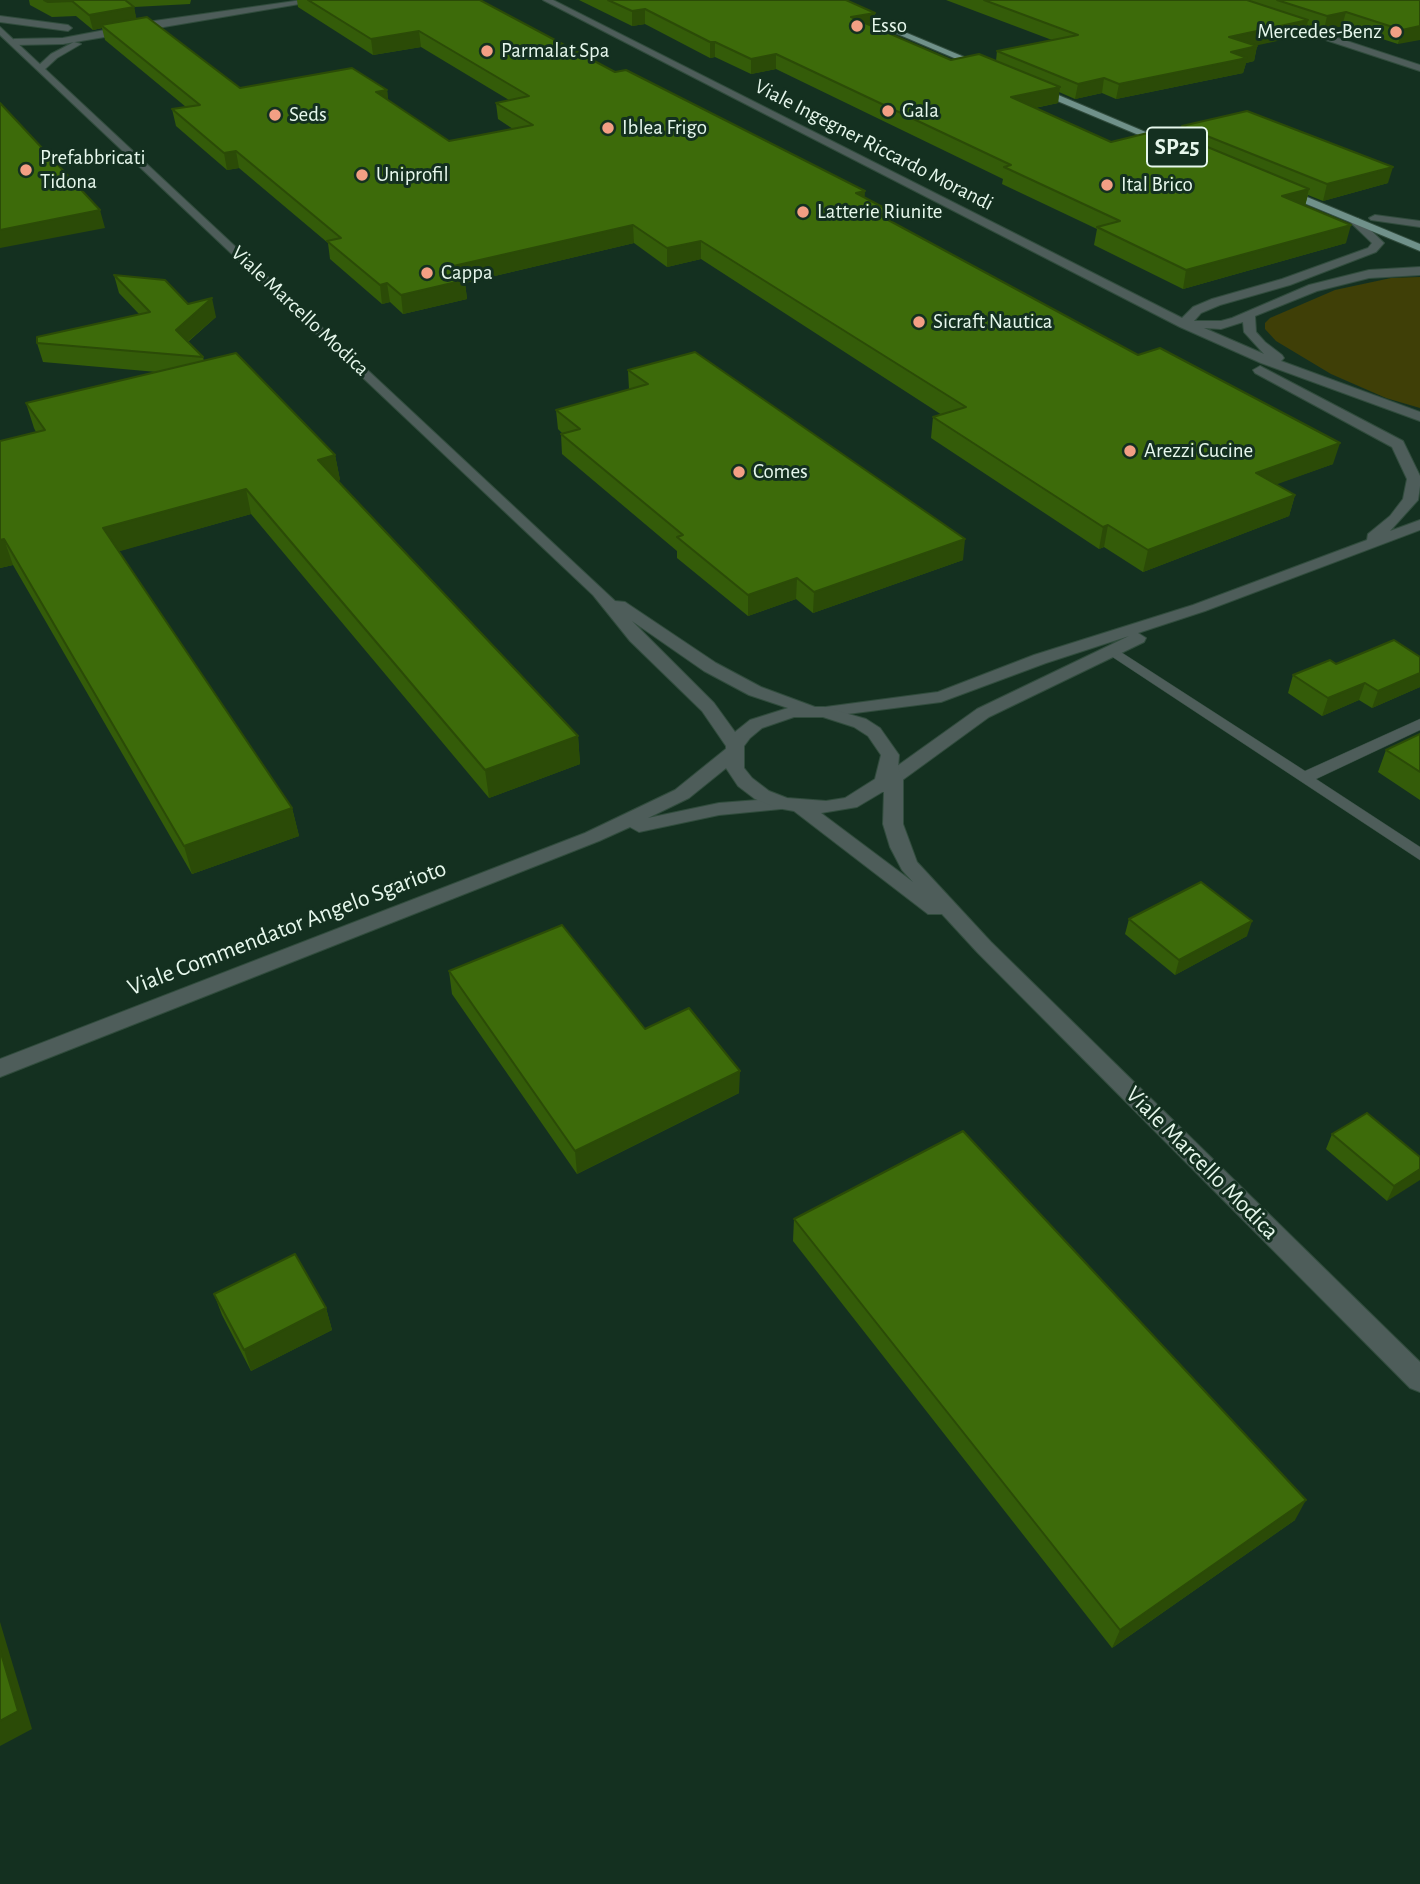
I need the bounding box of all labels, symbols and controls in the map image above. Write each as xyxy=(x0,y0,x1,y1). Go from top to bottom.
place label: Esso xyxy=(871,13,907,39)
marker: Esso xyxy=(849,18,865,34)
place label: Mercedes-Benz xyxy=(1257,19,1382,45)
marker: Mercedes-Benz xyxy=(1388,24,1404,40)
place label: Parmalat Spa xyxy=(501,38,610,64)
marker: Parmalat Spa xyxy=(479,43,495,59)
street label: Viale Ingegner Riccardo Morandi xyxy=(750,74,998,216)
place label: Gala xyxy=(902,98,939,124)
place label: Seds xyxy=(289,102,327,128)
marker: Gala xyxy=(880,103,896,119)
marker: Seds xyxy=(267,107,283,123)
place label: Iblea Frigo xyxy=(622,115,707,141)
marker: Iblea Frigo xyxy=(600,120,616,136)
road number: SP25 xyxy=(1147,128,1207,166)
place label: Prefabbricati Tidona xyxy=(40,145,146,195)
marker: Prefabbricati Tidona xyxy=(18,162,34,178)
place label: Uniprofil xyxy=(376,162,449,188)
marker: Uniprofil xyxy=(354,167,370,183)
place label: Ital Brico xyxy=(1121,172,1193,198)
marker: Ital Brico xyxy=(1099,177,1115,193)
place label: Latterie Riunite xyxy=(817,199,942,225)
marker: Latterie Riunite xyxy=(795,204,811,220)
street label: Viale Marcello Modica xyxy=(226,241,374,381)
place label: Cappa xyxy=(441,260,493,286)
marker: Cappa xyxy=(419,265,435,281)
place label: Sicraft Nautica xyxy=(933,309,1052,335)
marker: Sicraft Nautica xyxy=(911,314,927,330)
place label: Arezzi Cucine xyxy=(1144,438,1253,464)
marker: Arezzi Cucine xyxy=(1122,443,1138,459)
place label: Comes xyxy=(753,459,808,485)
marker: Comes xyxy=(731,464,747,480)
street label: Viale Commendator Angelo Sgarioto xyxy=(124,854,450,1002)
street label: Viale Marcello Modica xyxy=(1119,1080,1285,1246)

